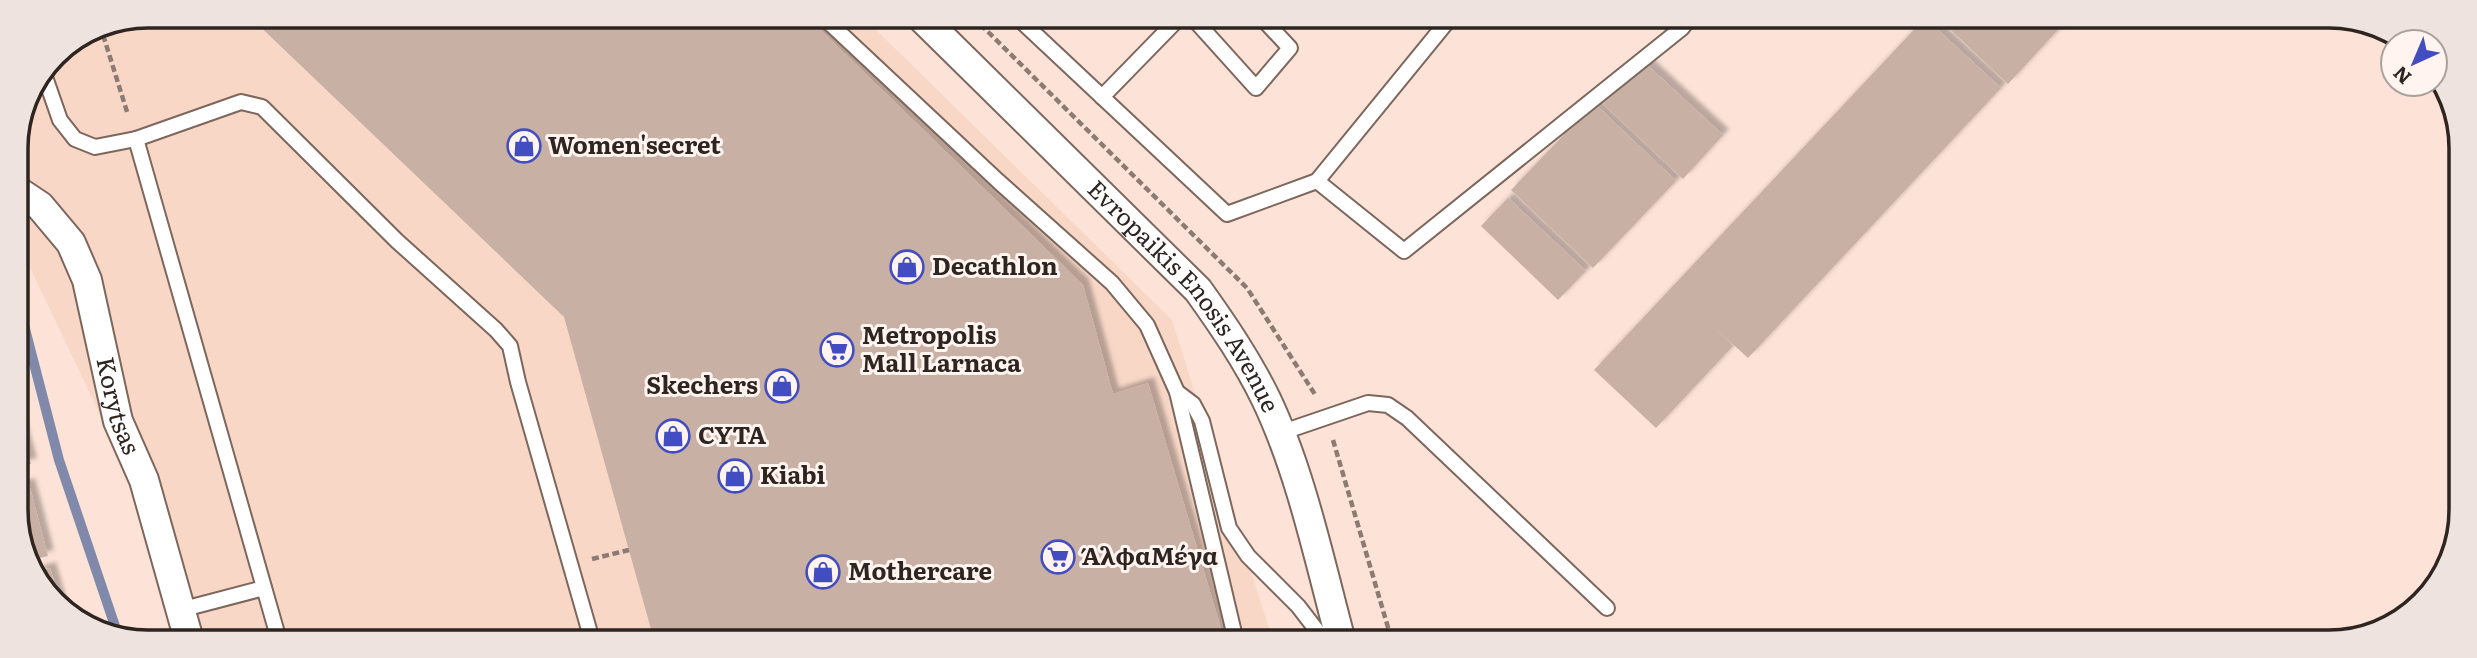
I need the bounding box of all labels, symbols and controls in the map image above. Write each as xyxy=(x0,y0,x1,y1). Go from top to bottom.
north arrow xyxy=(2379,28,2449,98)
text: N xyxy=(2386,60,2417,92)
place label: Women'secret xyxy=(548,126,721,161)
shop icon: Women'secret xyxy=(505,127,543,165)
street label: Evropaikis Enosis Avenue xyxy=(1081,171,1290,417)
place label: Decathlon xyxy=(932,247,1058,282)
shop icon: Decathlon xyxy=(888,248,926,286)
place label: Metropolis Mall Larnaca xyxy=(862,316,1021,379)
supermarket icon: Metropolis Mall Larnaca xyxy=(818,331,856,369)
street label: Korytsas xyxy=(89,353,151,460)
place label: Skechers xyxy=(646,366,758,401)
shop icon: Skechers xyxy=(763,367,801,405)
place label: CYTA xyxy=(698,416,766,451)
shop icon: CYTA xyxy=(654,417,692,455)
place label: Kiabi xyxy=(760,456,825,491)
shop icon: Kiabi xyxy=(716,457,754,495)
place label: ΆλφαΜέγα xyxy=(1080,537,1218,572)
supermarket icon: ΆλφαΜέγα xyxy=(1039,538,1077,576)
place label: Mothercare xyxy=(848,552,992,587)
shop icon: Mothercare xyxy=(804,553,842,591)

